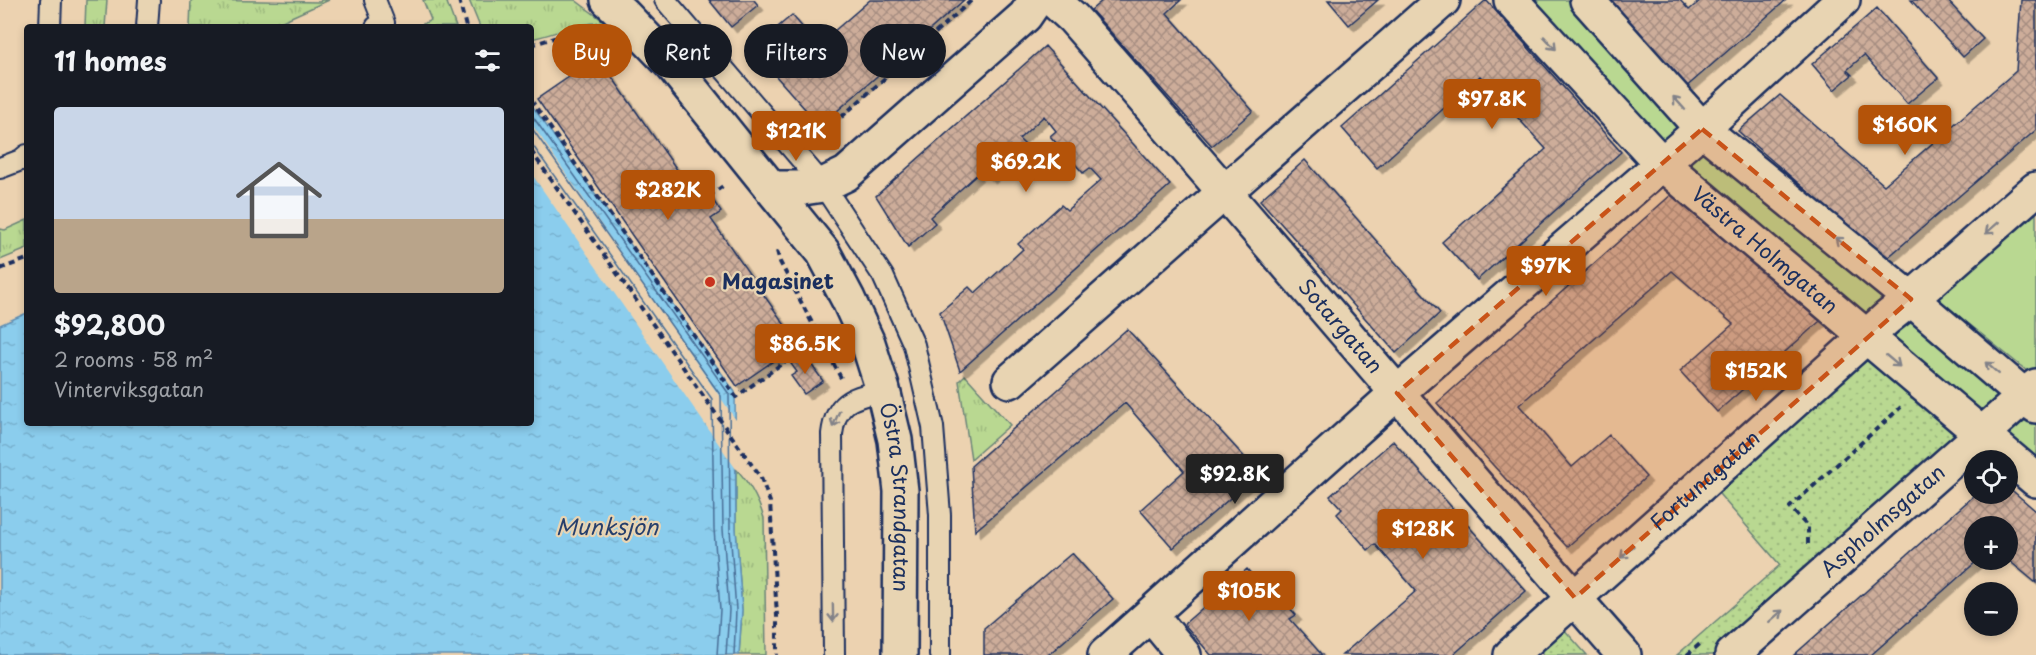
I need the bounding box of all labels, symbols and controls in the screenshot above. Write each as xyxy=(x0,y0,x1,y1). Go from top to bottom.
chip: Buy xyxy=(552,24,632,78)
chip: Rent xyxy=(644,24,732,78)
chip: Filters xyxy=(744,24,848,78)
chip: New xyxy=(860,24,946,78)
one-way arrow xyxy=(1543,35,1557,50)
text: 11 homes xyxy=(54,41,167,80)
icon: filters xyxy=(471,44,504,77)
pin: $97.8K xyxy=(1443,79,1541,130)
text: $97.8K xyxy=(1457,83,1527,113)
one-way arrow xyxy=(1672,95,1686,110)
pin: $160K xyxy=(1863,105,1947,156)
text: $160K xyxy=(1872,109,1938,139)
pin: $121K xyxy=(754,111,838,162)
text: $121K xyxy=(766,115,826,145)
pin: $69.2K xyxy=(977,142,1075,193)
icon: home xyxy=(225,146,333,254)
text: $69.2K xyxy=(991,146,1061,176)
pin: $282K xyxy=(626,170,710,221)
text: $282K xyxy=(635,174,701,204)
street label: Västra Holmgatan xyxy=(1685,177,1846,320)
one-way arrow xyxy=(1985,221,2000,235)
one-way arrow xyxy=(1835,236,1850,250)
pin: $97K xyxy=(1510,246,1582,297)
text: $97K xyxy=(1521,250,1571,280)
place label: Magasinet xyxy=(722,264,834,296)
street label: Sotargatan xyxy=(1292,271,1392,380)
marker: Magasinet xyxy=(703,275,717,289)
text: $92,800 xyxy=(54,305,165,344)
pin: $86.5K xyxy=(756,324,854,375)
text: $86.5K xyxy=(769,328,841,358)
text: 2 rooms · 58 m² xyxy=(54,344,213,374)
pin: $152K xyxy=(1714,351,1798,402)
one-way arrow xyxy=(1885,354,1901,367)
text: $152K xyxy=(1725,355,1787,385)
one-way arrow xyxy=(1985,361,2000,375)
text: Vinterviksgatan xyxy=(54,374,204,404)
street label: Östra Strandgatan xyxy=(872,399,919,592)
one-way arrow xyxy=(830,410,841,428)
street label: Fortunagatan xyxy=(1642,421,1766,537)
map controls xyxy=(1964,450,2018,636)
button: locate xyxy=(1964,450,2018,504)
pin: $92.8K xyxy=(1186,454,1284,505)
street label: Aspholmsgatan xyxy=(1813,456,1951,584)
text: $92.8K xyxy=(1200,458,1270,488)
water label: Munksjön xyxy=(556,509,660,542)
pin: $128K xyxy=(1381,509,1465,560)
text: $128K xyxy=(1391,513,1455,543)
button: + xyxy=(1964,516,2018,570)
one-way arrow xyxy=(1619,545,1634,559)
pin: $105K xyxy=(1207,571,1291,622)
text: $105K xyxy=(1217,575,1281,605)
button: − xyxy=(1964,582,2018,636)
one-way arrow xyxy=(827,602,839,622)
one-way arrow xyxy=(1768,609,1783,623)

